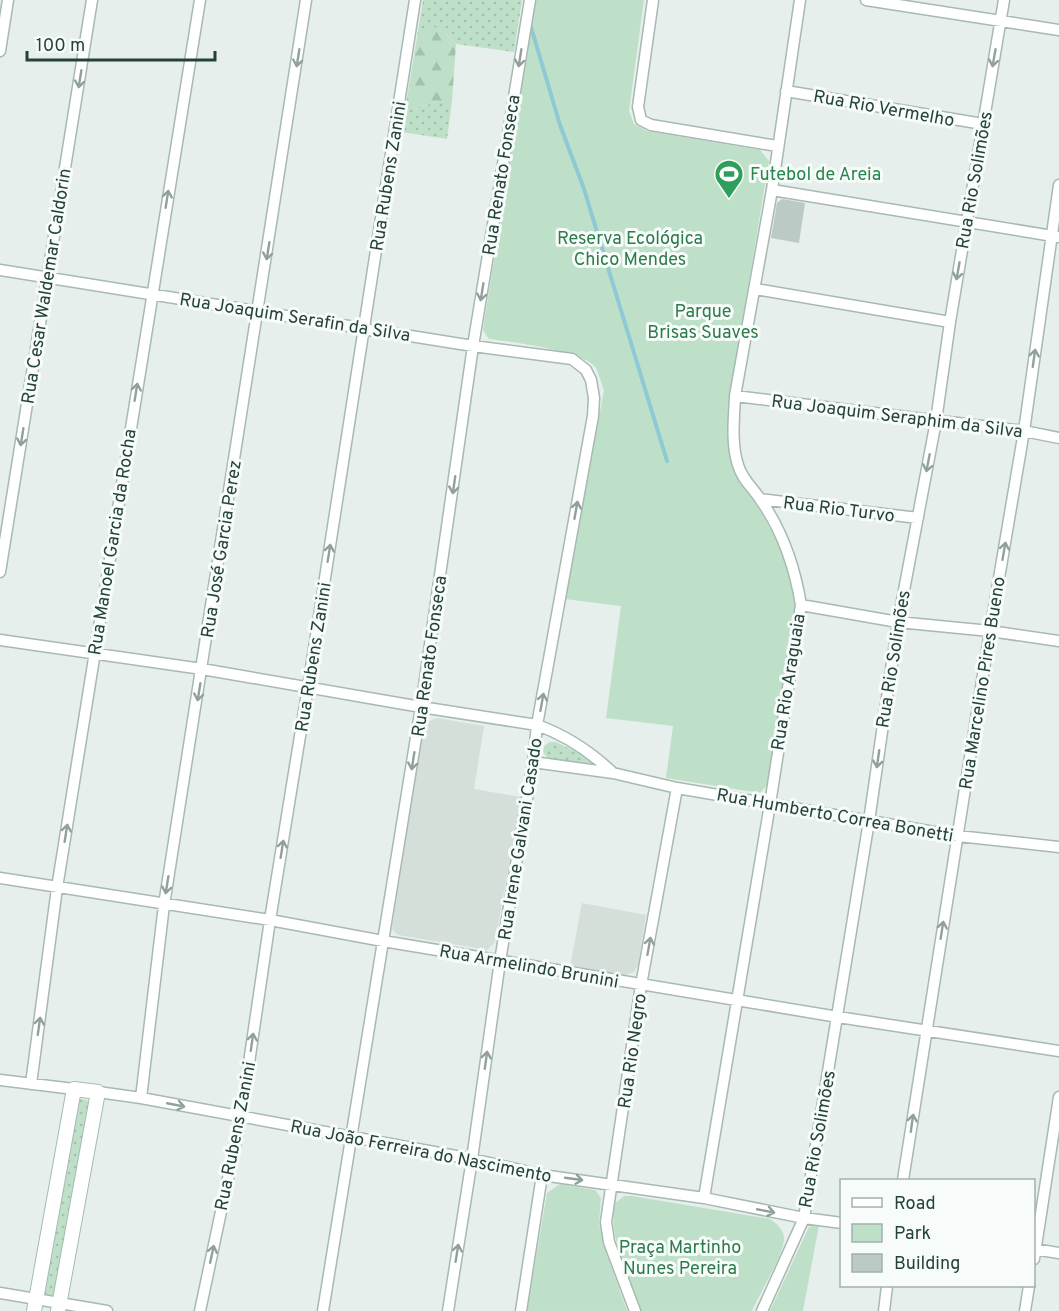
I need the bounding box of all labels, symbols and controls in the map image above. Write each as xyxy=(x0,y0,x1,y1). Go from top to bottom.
scale bar xyxy=(27,24,214,62)
text: 100 m xyxy=(36,35,85,58)
one-way arrow xyxy=(292,47,303,67)
one-way arrow xyxy=(515,47,526,67)
one-way arrow xyxy=(988,47,999,67)
one-way arrow xyxy=(74,68,85,88)
street label: Rua Rio Vermelho xyxy=(811,86,956,133)
street label: Rua Renato Fonseca xyxy=(478,93,527,257)
street label: Rua Rubens Zanini xyxy=(366,100,413,253)
street label: Rua Rio Solimões xyxy=(952,110,999,251)
sports icon: Futebol de Areia xyxy=(713,158,745,200)
place label: Futebol de Areia xyxy=(750,164,881,187)
street label: Rua Cesar Waldemar Caldorin xyxy=(17,167,77,406)
one-way arrow xyxy=(162,190,173,209)
park label: Reserva Ecológica Chico Mendes xyxy=(557,228,703,272)
one-way arrow xyxy=(263,240,274,260)
one-way arrow xyxy=(952,260,963,280)
one-way arrow xyxy=(477,281,488,301)
street label: Rua Joaquim Serafin da Silva xyxy=(178,289,412,348)
park label: Parque Brisas Suaves xyxy=(647,301,759,345)
one-way arrow xyxy=(1029,349,1040,369)
one-way arrow xyxy=(131,382,142,402)
street label: Rua Joaquim Seraphim da Silva xyxy=(770,391,1024,444)
one-way arrow xyxy=(16,427,27,446)
street label: Rua Manoel Garcia da Rocha xyxy=(84,427,143,657)
one-way arrow xyxy=(922,453,933,473)
street label: Rua José Garcia Perez xyxy=(197,459,248,640)
one-way arrow xyxy=(448,474,459,494)
street label: Rua Rio Turvo xyxy=(782,492,896,529)
one-way arrow xyxy=(571,500,582,520)
one-way arrow xyxy=(999,542,1010,561)
one-way arrow xyxy=(324,543,335,563)
street label: Rua Renato Fonseca xyxy=(408,574,453,738)
street label: Rua Marcelino Pires Bueno xyxy=(955,575,1012,791)
street label: Rua Rubens Zanini xyxy=(291,581,338,734)
street label: Rua Rio Solimões xyxy=(872,589,917,730)
street label: Rua Rio Araguaia xyxy=(767,612,812,752)
one-way arrow xyxy=(193,682,204,702)
one-way arrow xyxy=(536,692,547,712)
street label: Rua Irene Galvani Casado xyxy=(494,736,549,942)
one-way arrow xyxy=(873,749,884,768)
one-way arrow xyxy=(407,750,418,770)
street label: Rua Humberto Correa Bonetti xyxy=(715,784,955,849)
one-way arrow xyxy=(61,824,72,843)
one-way arrow xyxy=(277,840,288,859)
one-way arrow xyxy=(162,874,173,894)
one-way arrow xyxy=(937,921,948,940)
one-way arrow xyxy=(644,936,655,956)
street label: Rua Armelindo Brunini xyxy=(437,940,620,995)
street label: Rua Rio Negro xyxy=(614,992,653,1110)
one-way arrow xyxy=(34,1017,45,1037)
one-way arrow xyxy=(247,1032,258,1052)
one-way arrow xyxy=(481,1051,492,1071)
street label: Rua Rubens Zanini xyxy=(211,1060,262,1213)
street label: Rua Rio Solimões xyxy=(795,1069,842,1210)
one-way arrow xyxy=(166,1100,185,1111)
one-way arrow xyxy=(906,1113,917,1133)
street label: Rua João Ferreira do Nascimento xyxy=(288,1116,553,1189)
one-way arrow xyxy=(564,1174,584,1185)
legend xyxy=(840,1179,1035,1287)
text: Road xyxy=(894,1193,936,1216)
one-way arrow xyxy=(756,1206,776,1217)
text: Park xyxy=(894,1223,931,1246)
park label: Praça Martinho Nunes Pereira xyxy=(619,1237,741,1281)
one-way arrow xyxy=(452,1244,463,1264)
one-way arrow xyxy=(207,1245,218,1264)
text: Building xyxy=(894,1253,960,1276)

